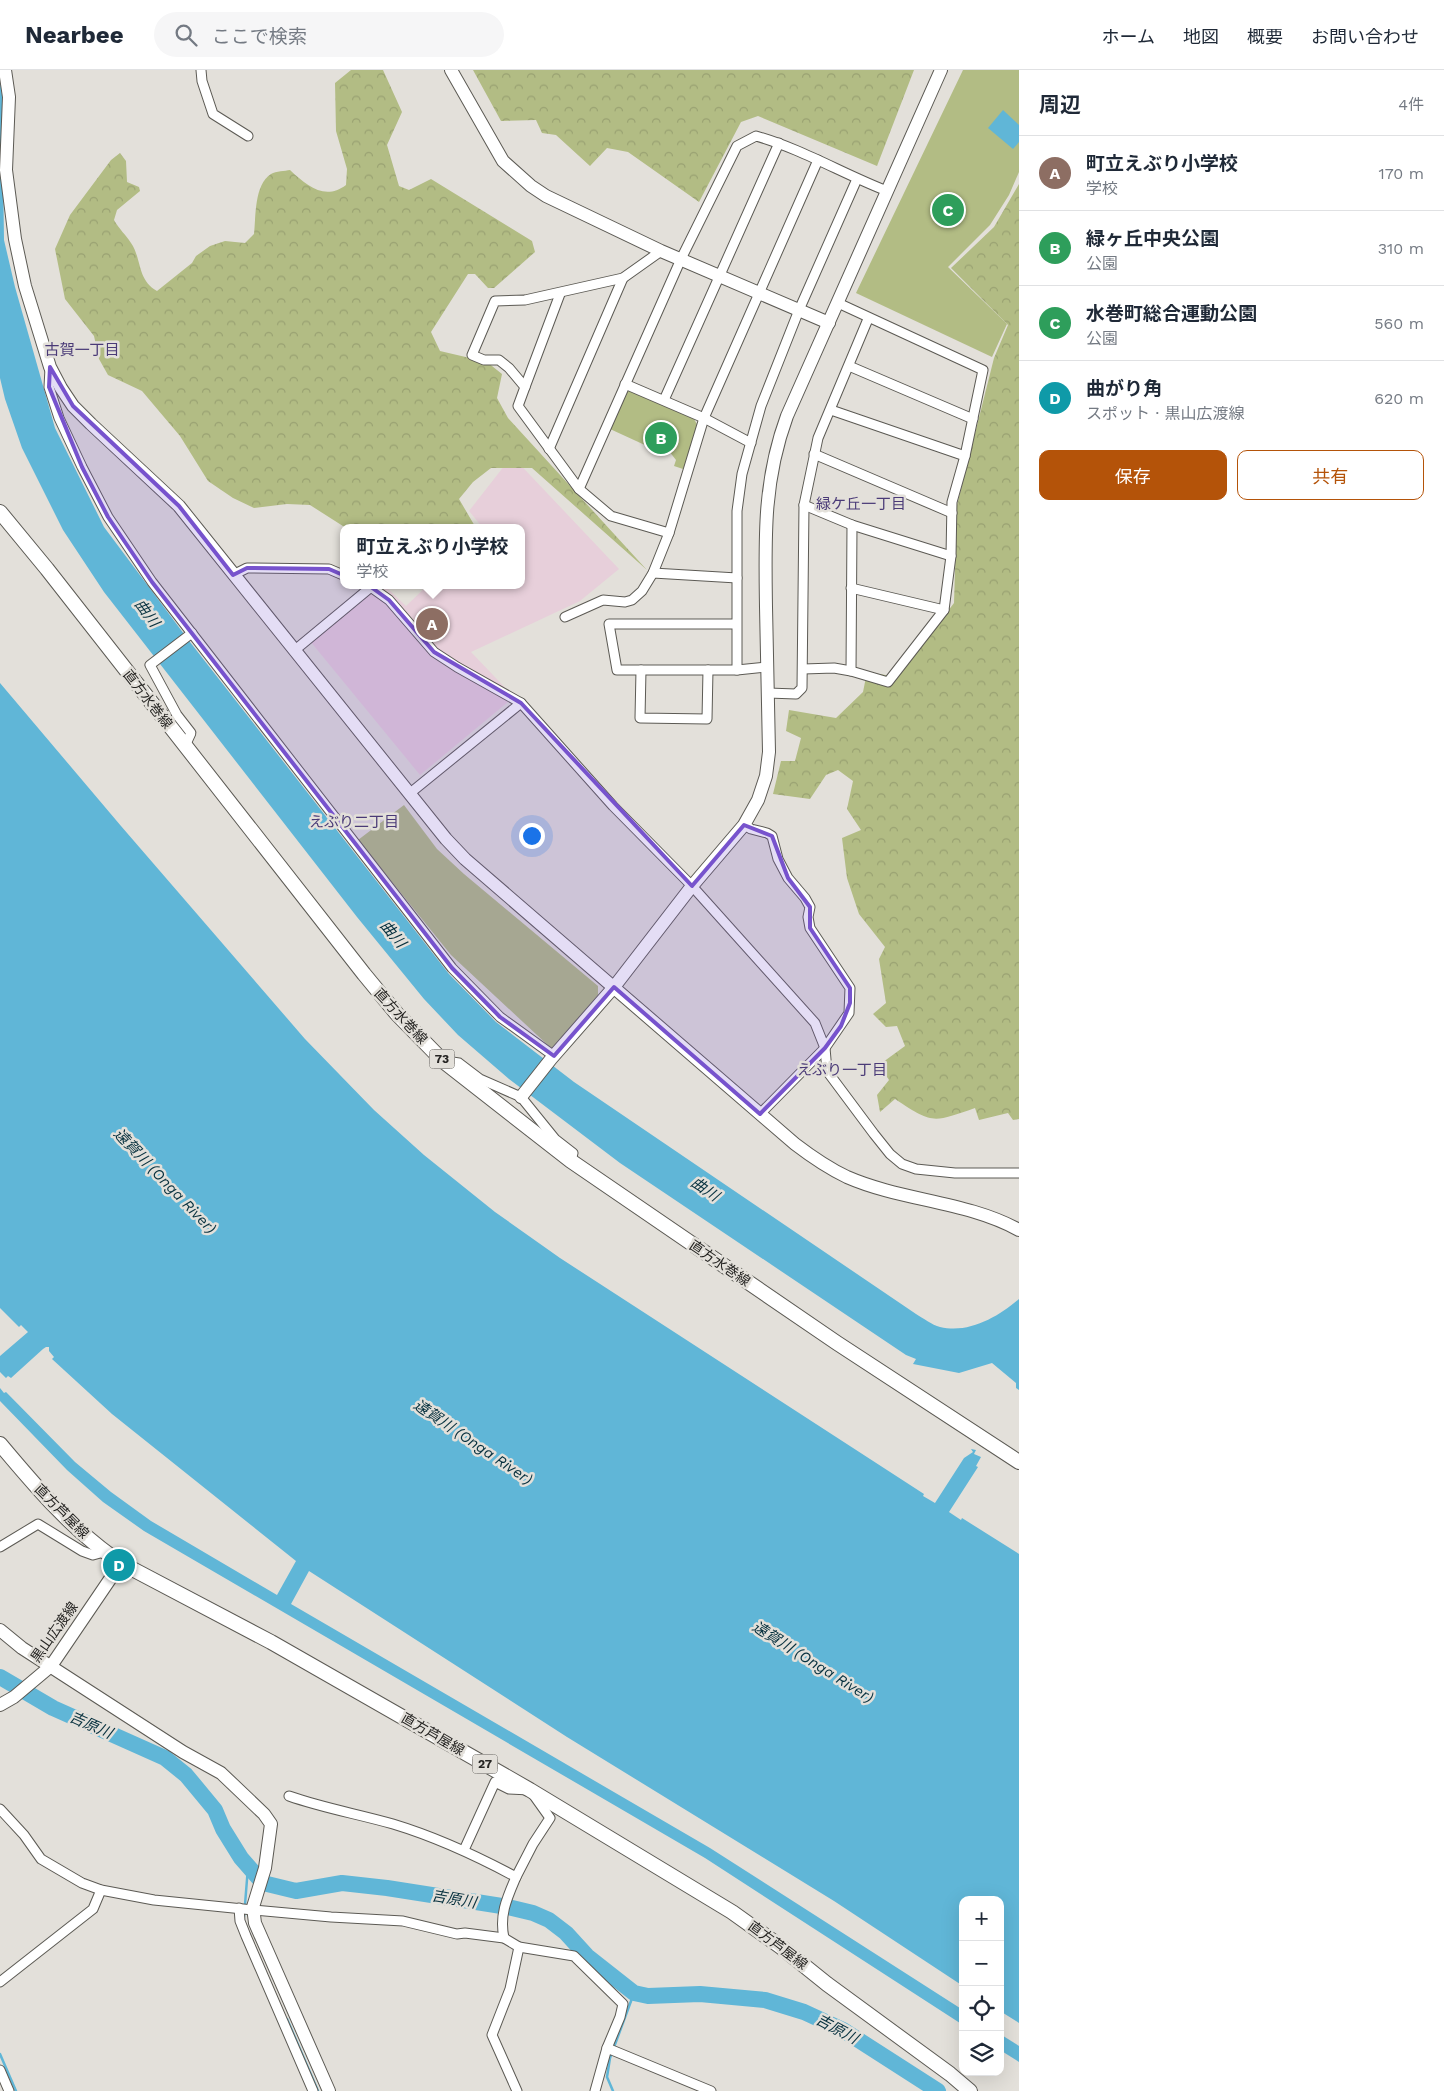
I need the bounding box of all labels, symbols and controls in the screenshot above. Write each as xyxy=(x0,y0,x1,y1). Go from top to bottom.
search box xyxy=(154,12,504,57)
text: Nearbee xyxy=(25,21,124,49)
icon: search xyxy=(172,21,200,49)
text: ここで検索 xyxy=(212,25,307,48)
text: ホーム xyxy=(1102,26,1155,47)
text: 地図 xyxy=(1183,26,1219,47)
text: 概要 xyxy=(1247,26,1283,47)
text: お問い合わせ xyxy=(1311,26,1419,47)
text: 周辺 xyxy=(1039,92,1081,117)
text: 4件 xyxy=(1398,95,1424,114)
text: 町立えぶり小学校 xyxy=(1086,152,1238,175)
text: A xyxy=(1050,164,1060,183)
text: 170 m xyxy=(1378,164,1424,183)
text: 学校 xyxy=(1086,179,1118,198)
pin: C xyxy=(932,191,964,229)
text: 緑ヶ丘中央公園 xyxy=(1086,227,1219,250)
text: B xyxy=(1050,239,1060,258)
text: 310 m xyxy=(1378,239,1424,258)
text: 公園 xyxy=(1086,254,1118,273)
text: 水巻町総合運動公園 xyxy=(1086,302,1257,325)
text: C xyxy=(1050,314,1060,333)
text: 560 m xyxy=(1374,314,1424,333)
text: 公園 xyxy=(1086,329,1118,348)
district label: 古賀一丁目 xyxy=(44,341,120,359)
text: 曲がり角 xyxy=(1086,377,1162,400)
text: D xyxy=(1049,389,1061,408)
text: 620 m xyxy=(1374,389,1424,408)
text: スポット · 黒山広渡線 xyxy=(1086,404,1245,423)
pin: B xyxy=(645,419,677,457)
button: 保存 xyxy=(1039,450,1227,500)
button: 共有 xyxy=(1237,450,1424,500)
district label: 緑ケ丘一丁目 xyxy=(816,495,906,513)
popup xyxy=(340,524,525,589)
text: 町立えぶり小学校 xyxy=(356,535,509,558)
text: 学校 xyxy=(356,562,389,581)
water label: 曲川 xyxy=(131,596,164,632)
pin: A xyxy=(416,605,448,643)
street label: 直方水巻線 xyxy=(120,666,176,732)
district label: えぶり二丁目 xyxy=(309,813,399,831)
your location xyxy=(519,823,545,849)
water label: 曲川 xyxy=(376,917,411,953)
street label: 直方水巻線 xyxy=(371,985,431,1047)
road number: 73 xyxy=(430,1050,454,1069)
district label: えぶり一丁目 xyxy=(797,1061,887,1079)
water label: 遠賀川 (Onga River) xyxy=(110,1125,220,1237)
water label: 曲川 xyxy=(688,1173,724,1206)
street label: 直方水巻線 xyxy=(687,1237,753,1289)
water label: 遠賀川 (Onga River) xyxy=(410,1396,536,1488)
street label: 直方芦屋線 xyxy=(32,1481,92,1541)
pin: D xyxy=(103,1546,135,1584)
street label: 黒山広渡線 xyxy=(27,1599,81,1665)
water label: 遠賀川 (Onga River) xyxy=(749,1617,877,1707)
water label: 吉原川 xyxy=(67,1708,117,1743)
street label: 直方芦屋線 xyxy=(399,1710,467,1758)
road number: 27 xyxy=(472,1755,498,1774)
water label: 吉原川 xyxy=(430,1886,480,1912)
map controls xyxy=(959,1896,1004,2076)
button: + xyxy=(959,1896,1004,1941)
street label: 直方芦屋線 xyxy=(745,1918,811,1972)
button: − xyxy=(959,1941,1004,1986)
button: locate xyxy=(959,1986,1004,2031)
water label: 吉原川 xyxy=(813,2010,863,2048)
button: layers xyxy=(959,2031,1004,2076)

